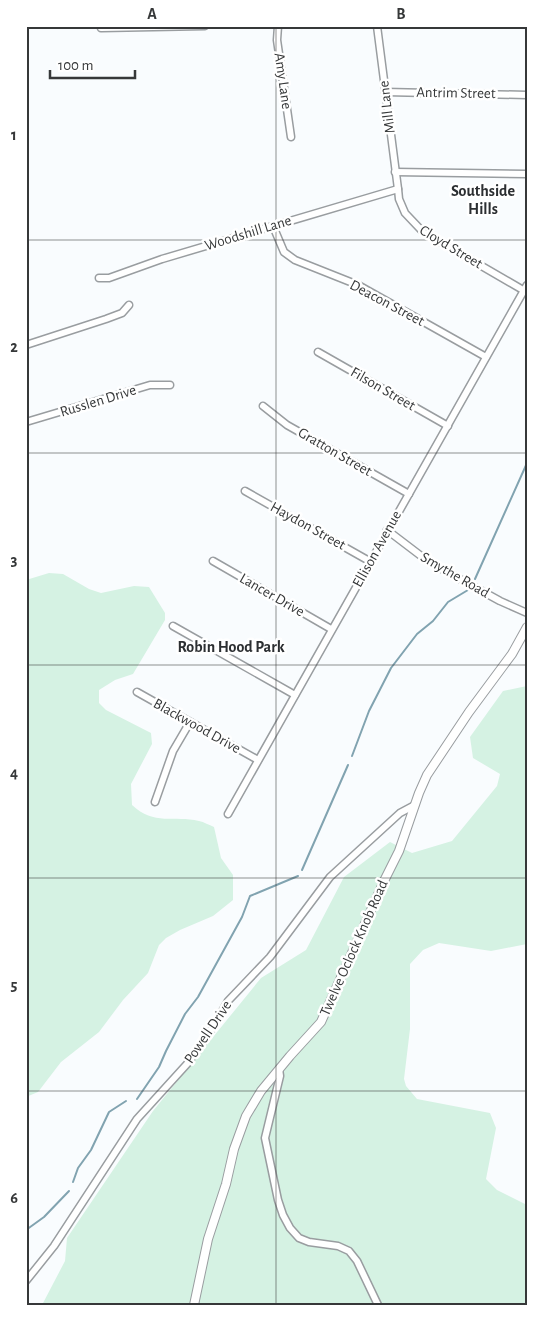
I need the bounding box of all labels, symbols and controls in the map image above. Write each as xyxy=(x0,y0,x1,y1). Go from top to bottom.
text: A xyxy=(147,6,157,22)
text: B xyxy=(396,6,406,22)
scale bar xyxy=(50,48,135,80)
street label: Amy Lane xyxy=(272,52,294,110)
text: 100 m xyxy=(58,58,93,73)
street label: Mill Lane xyxy=(376,80,398,134)
street label: Antrim Street xyxy=(416,85,496,101)
text: 1 xyxy=(11,127,17,143)
district label: Southside Hills xyxy=(451,183,516,217)
street label: Woodshill Lane xyxy=(203,213,293,253)
street label: Cloyd Street xyxy=(417,222,485,272)
street label: Deacon Street xyxy=(347,277,427,329)
text: 2 xyxy=(10,339,18,355)
street label: Filson Street xyxy=(348,364,418,414)
street label: Russlen Drive xyxy=(58,382,138,420)
street label: Gratton Street xyxy=(296,425,375,479)
street label: Haydon Street xyxy=(268,499,348,553)
street label: Ellison Avenue xyxy=(350,508,404,590)
street label: Smythe Road xyxy=(418,549,492,601)
text: 3 xyxy=(11,552,18,568)
street label: Lancer Drive xyxy=(237,571,307,620)
district label: Robin Hood Park xyxy=(177,639,285,655)
street label: Blackwood Drive xyxy=(151,696,243,756)
text: 4 xyxy=(10,765,18,781)
street label: Twelve Oclock Knob Road xyxy=(317,878,391,1018)
text: 5 xyxy=(11,977,18,993)
street label: Powell Drive xyxy=(182,998,234,1066)
text: 6 xyxy=(10,1190,18,1206)

